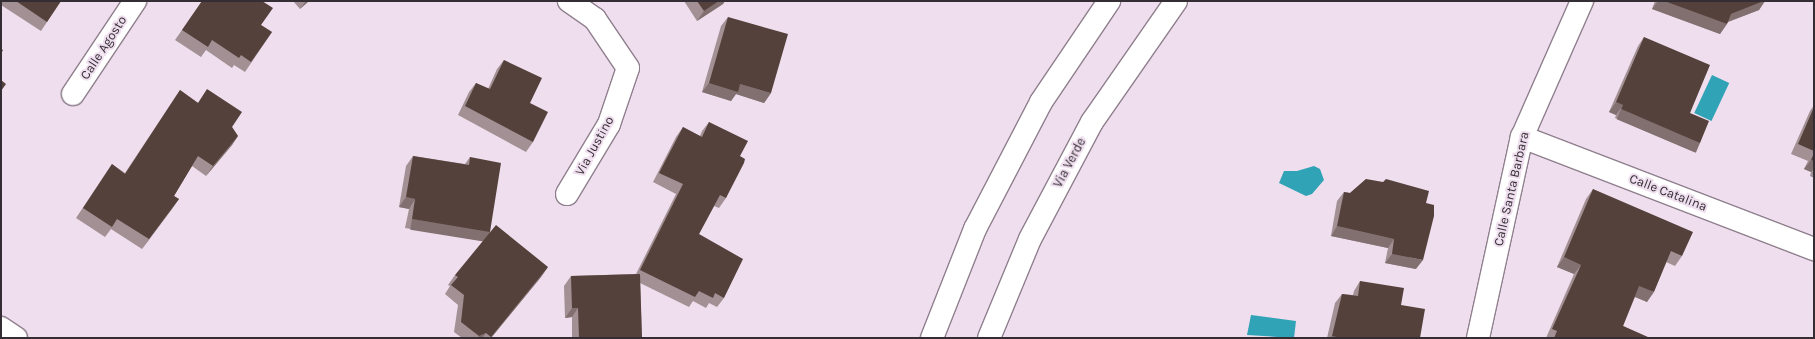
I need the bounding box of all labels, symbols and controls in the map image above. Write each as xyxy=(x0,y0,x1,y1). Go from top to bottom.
street label: Calle Agosto xyxy=(78,13,130,83)
street label: Via Justino xyxy=(572,114,618,178)
street label: Calle Santa Barbara xyxy=(1491,130,1533,248)
street label: Via Verde xyxy=(1050,135,1090,191)
street label: Calle Catalina xyxy=(1627,171,1709,215)

